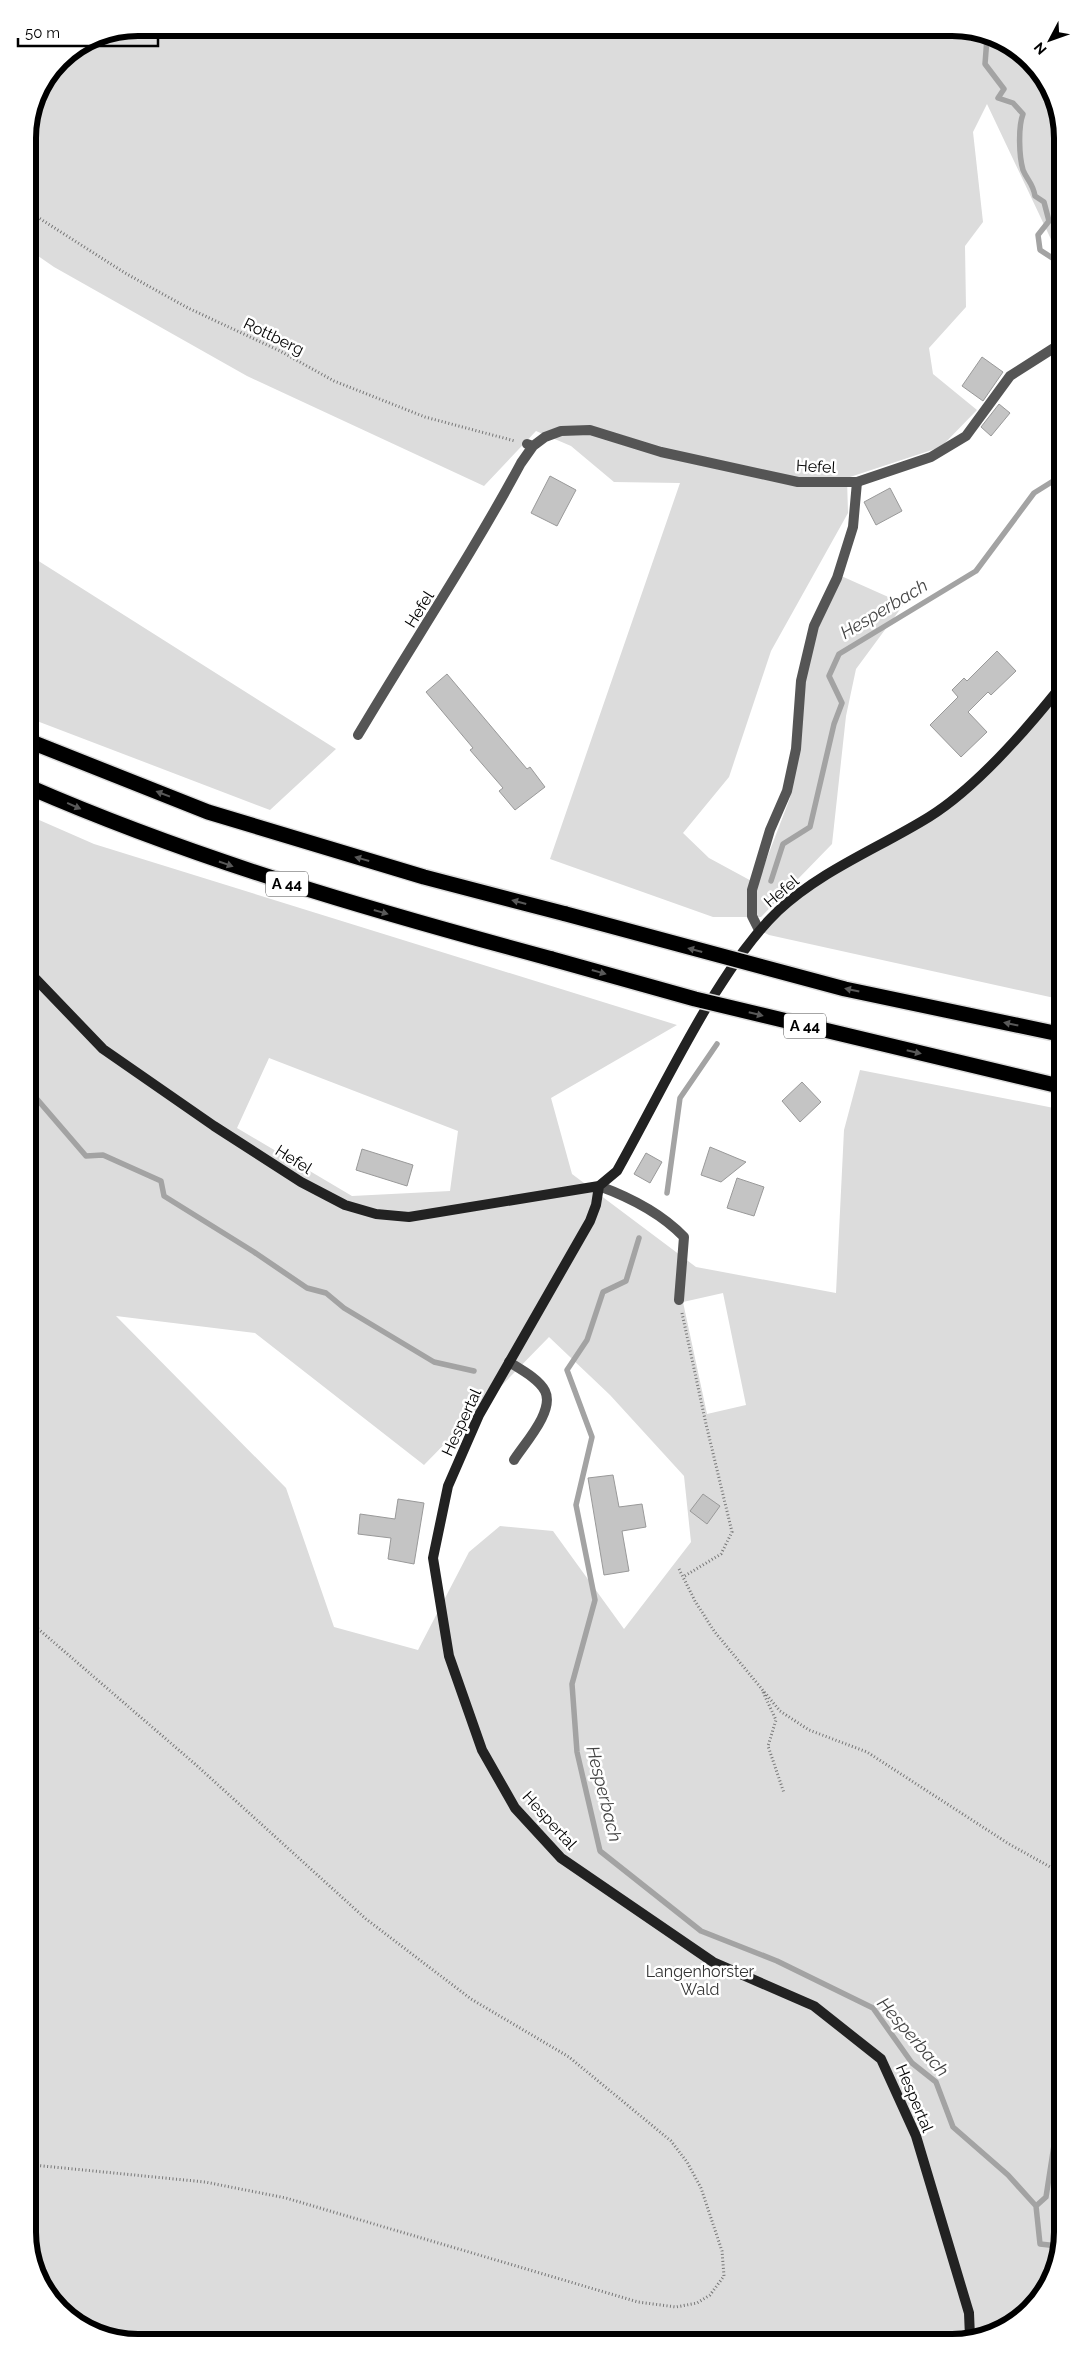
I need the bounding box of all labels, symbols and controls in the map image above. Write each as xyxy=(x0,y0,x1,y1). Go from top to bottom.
scale bar xyxy=(18,15,158,47)
north arrow xyxy=(1025,15,1075,65)
text: 50 m xyxy=(25,24,60,42)
text: N xyxy=(1031,39,1050,58)
street label: Rottberg xyxy=(240,314,307,359)
street label: Hefel xyxy=(796,456,837,477)
water label: Hesperbach xyxy=(836,574,931,643)
street label: Hefel xyxy=(401,587,438,631)
one-way arrow xyxy=(155,790,170,798)
one-way arrow xyxy=(67,803,81,811)
one-way arrow xyxy=(354,854,369,862)
one-way arrow xyxy=(219,860,234,868)
street label: Hefel xyxy=(760,871,803,911)
road number: A 44 xyxy=(266,872,308,896)
one-way arrow xyxy=(511,897,526,905)
one-way arrow xyxy=(374,908,389,916)
one-way arrow xyxy=(688,945,703,953)
one-way arrow xyxy=(592,968,607,976)
one-way arrow xyxy=(845,986,860,994)
one-way arrow xyxy=(749,1010,764,1018)
road number: A 44 xyxy=(784,1014,826,1038)
one-way arrow xyxy=(1004,1020,1019,1028)
one-way arrow xyxy=(907,1048,922,1056)
street label: Hefel xyxy=(272,1141,316,1178)
street label: Hespertal xyxy=(438,1385,486,1459)
water label: Hesperbach xyxy=(582,1744,627,1844)
street label: Hespertal xyxy=(518,1787,581,1854)
park label: Langenhorster Wald xyxy=(646,1962,755,1999)
water label: Hesperbach xyxy=(873,1993,953,2081)
street label: Hespertal xyxy=(892,2061,938,2136)

